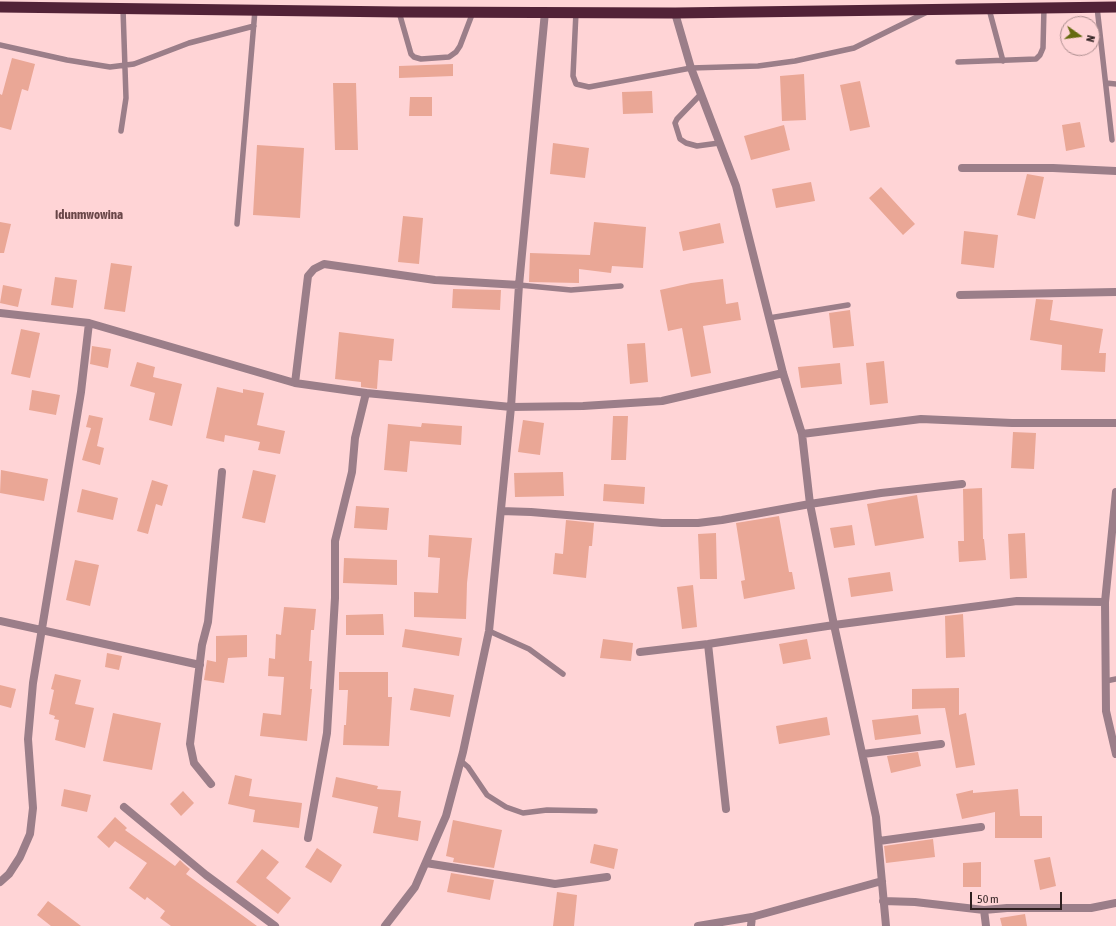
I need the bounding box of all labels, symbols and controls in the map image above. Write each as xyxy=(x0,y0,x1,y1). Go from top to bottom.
north arrow xyxy=(1060,16,1100,56)
text: N xyxy=(1084,34,1097,43)
district label: Idunmwowina xyxy=(55,207,123,223)
scale bar xyxy=(972,884,1064,910)
text: 50 m xyxy=(977,892,999,906)

